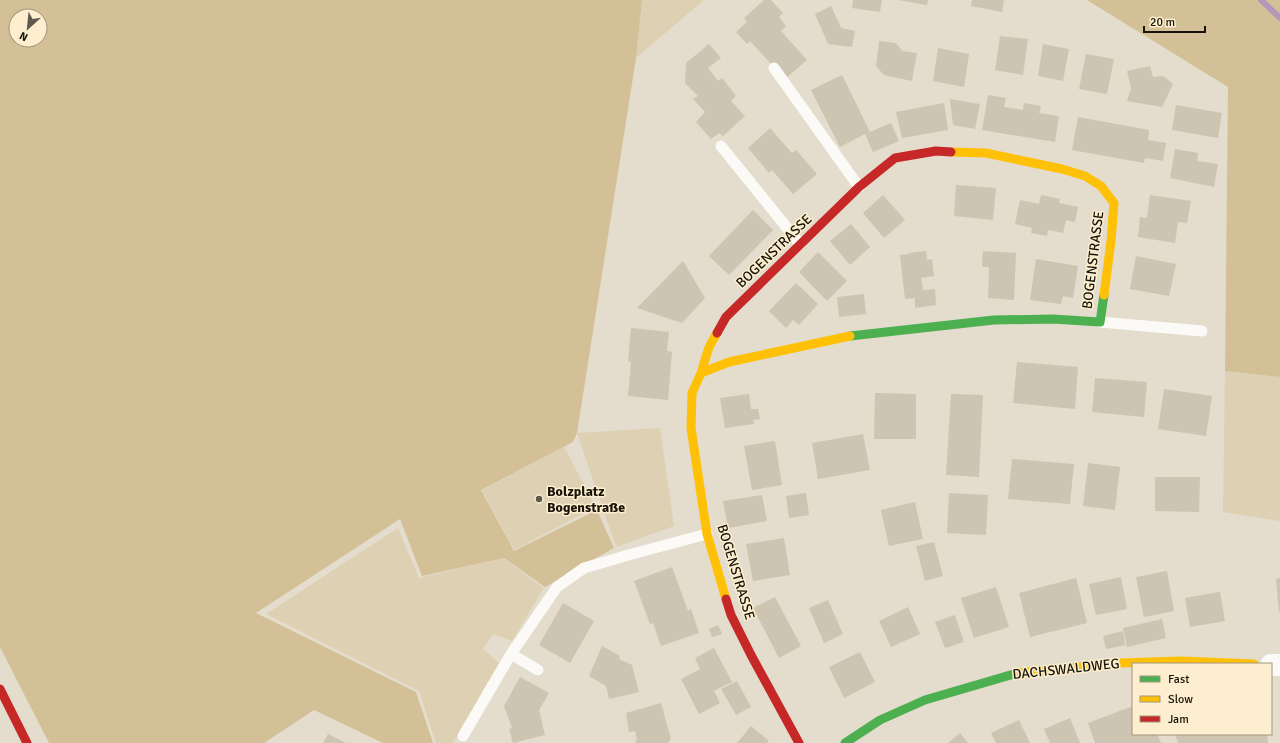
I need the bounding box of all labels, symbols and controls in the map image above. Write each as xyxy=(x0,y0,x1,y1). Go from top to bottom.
north arrow xyxy=(8,8,48,48)
scale bar xyxy=(1144,8,1205,34)
text: 20 m xyxy=(1150,15,1175,30)
text: N xyxy=(17,29,30,44)
street label: BOGENSTRASSE xyxy=(1079,210,1107,310)
street label: BOGENSTRASSE xyxy=(733,211,815,291)
place label: Bolzplatz Bogenstraße xyxy=(547,483,625,516)
marker: Bolzplatz Bogenstraße xyxy=(534,494,544,504)
street label: BOGENSTRASSE xyxy=(713,522,759,622)
street label: DACHSWALDWEG xyxy=(1012,655,1120,683)
legend xyxy=(1132,663,1272,735)
text: Fast xyxy=(1168,672,1189,687)
text: Slow xyxy=(1168,692,1193,707)
text: Jam xyxy=(1168,712,1189,727)

